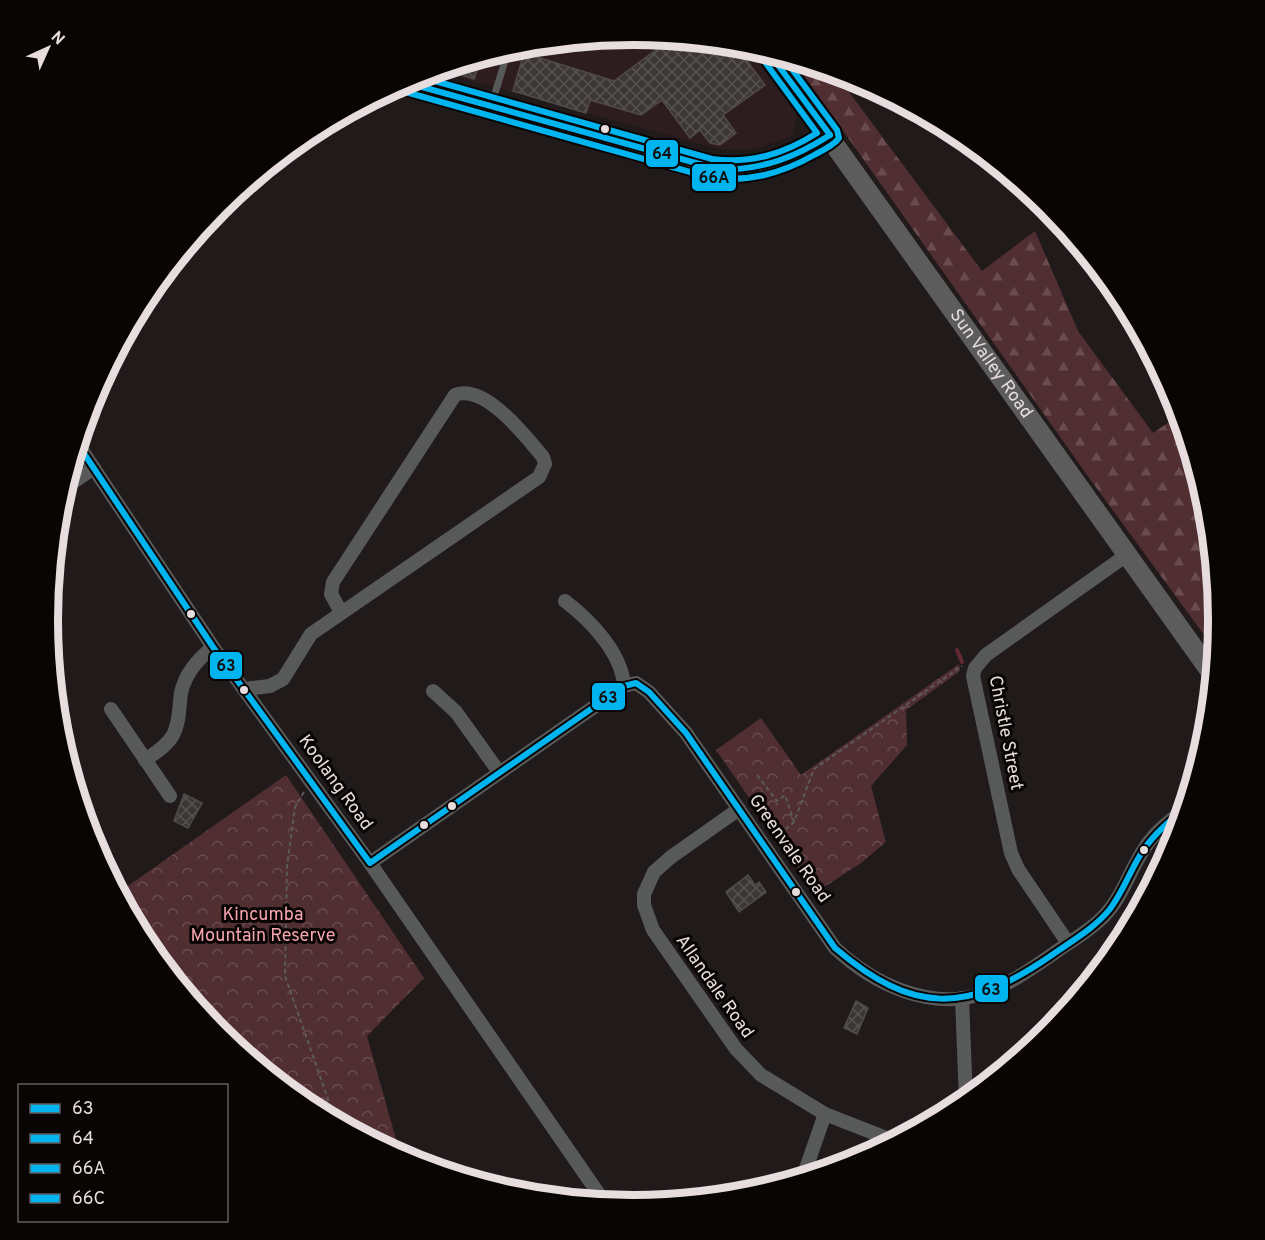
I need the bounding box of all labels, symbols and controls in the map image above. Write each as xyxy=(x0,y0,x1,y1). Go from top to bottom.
north arrow xyxy=(18,18,78,78)
text: N xyxy=(46,28,68,50)
unlabelled marker xyxy=(599,123,611,135)
line badge: 64 xyxy=(645,139,679,168)
text: 64 xyxy=(652,145,672,165)
line badge: 66A xyxy=(691,163,737,192)
text: 66A xyxy=(698,169,730,189)
street label: Sun Valley Road xyxy=(944,305,1038,423)
unlabelled marker xyxy=(185,608,197,620)
line badge: 63 xyxy=(209,651,243,680)
text: 63 xyxy=(216,657,236,677)
street label: Christle Street xyxy=(983,674,1027,792)
line badge: 63 xyxy=(591,682,626,711)
unlabelled marker xyxy=(238,684,250,696)
text: 63 xyxy=(598,689,618,709)
street label: Koolang Road xyxy=(293,731,377,835)
street label: Greenvale Road xyxy=(743,790,835,908)
unlabelled marker xyxy=(446,800,458,812)
unlabelled marker xyxy=(418,819,430,831)
unlabelled marker xyxy=(1138,844,1150,856)
unlabelled marker xyxy=(790,886,802,898)
park label: Kincumba Mountain Reserve xyxy=(191,904,335,948)
street label: Allandale Road xyxy=(670,931,758,1043)
line badge: 63 xyxy=(974,974,1009,1003)
text: 63 xyxy=(981,981,1001,1001)
legend xyxy=(18,1084,228,1222)
text: 63 xyxy=(72,1098,94,1121)
text: 64 xyxy=(72,1128,94,1151)
text: 66A xyxy=(72,1158,105,1181)
text: 66C xyxy=(72,1188,105,1211)

